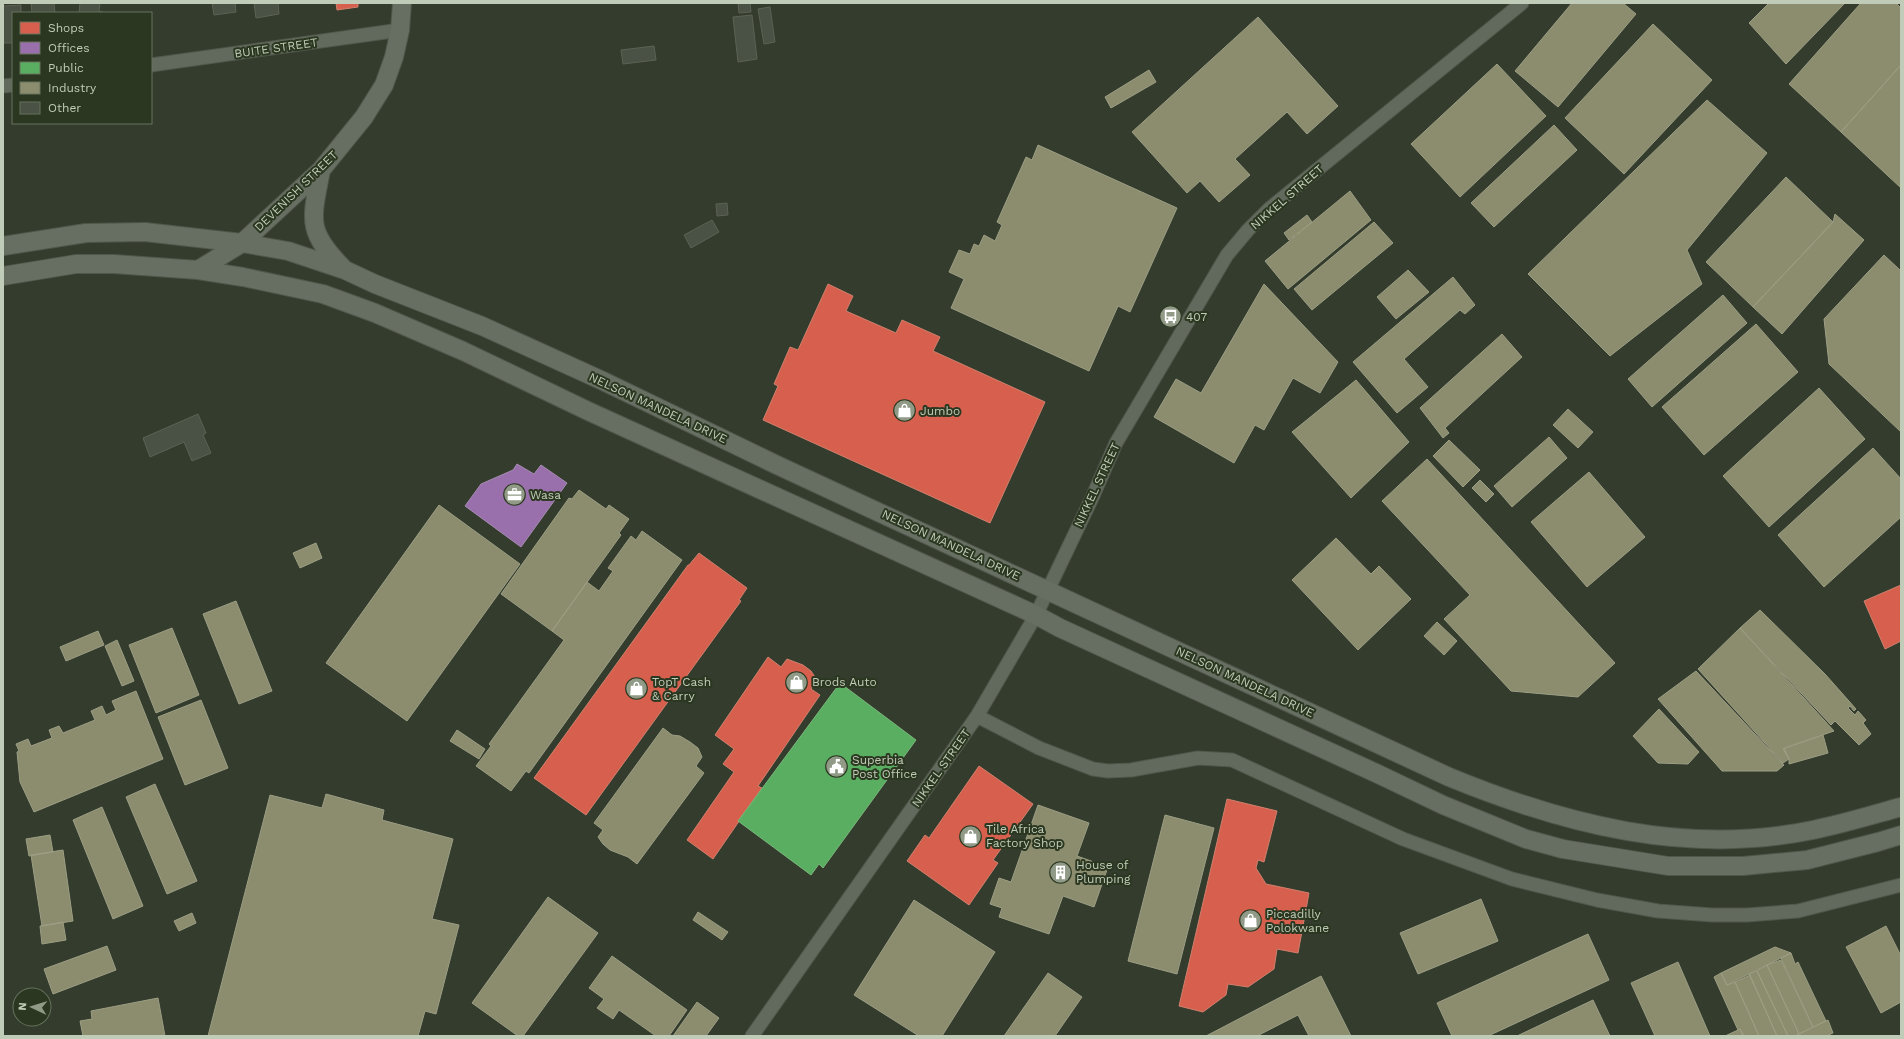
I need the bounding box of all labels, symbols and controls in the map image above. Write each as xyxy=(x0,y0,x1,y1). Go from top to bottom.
legend xyxy=(12,12,152,124)
text: Shops xyxy=(48,21,84,35)
street label: BUITE STREET xyxy=(233,35,319,61)
text: Offices xyxy=(48,41,90,55)
text: Public xyxy=(48,61,84,75)
text: Industry xyxy=(48,81,97,95)
text: Other xyxy=(48,101,81,115)
street label: DEVENISH STREET xyxy=(252,148,340,234)
street label: NIKKEL STREET xyxy=(1248,162,1326,232)
bus stop icon: 407 xyxy=(1158,304,1184,330)
place label: 407 xyxy=(1186,310,1208,324)
street label: NELSON MANDELA DRIVE xyxy=(587,370,730,446)
shop icon: Jumbo xyxy=(891,398,917,424)
place label: Jumbo xyxy=(920,404,960,418)
street label: NIKKEL STREET xyxy=(1071,440,1123,530)
office icon: Wasa xyxy=(502,482,528,508)
place label: Wasa xyxy=(530,488,561,502)
street label: NELSON MANDELA DRIVE xyxy=(880,507,1023,583)
street label: NELSON MANDELA DRIVE xyxy=(1174,644,1317,720)
shop icon: Brods Auto xyxy=(784,669,810,695)
place label: TopT Cash & Carry xyxy=(652,675,711,703)
place label: Brods Auto xyxy=(812,675,877,689)
shop icon: TopT Cash & Carry xyxy=(624,676,650,702)
street label: NIKKEL STREET xyxy=(909,726,973,810)
place label: Superbia Post Office xyxy=(852,753,917,781)
public building icon: Superbia Post Office xyxy=(824,754,850,780)
place label: Tile Africa Factory Shop xyxy=(986,822,1063,850)
shop icon: Tile Africa Factory Shop xyxy=(957,823,983,849)
place label: House of Plumping xyxy=(1076,858,1131,886)
building icon: House of Plumping xyxy=(1047,859,1073,885)
place label: Piccadilly Polokwane xyxy=(1266,907,1329,935)
shop icon: Piccadilly Polokwane xyxy=(1238,908,1264,934)
north arrow xyxy=(12,987,52,1027)
text: N xyxy=(16,1002,29,1011)

